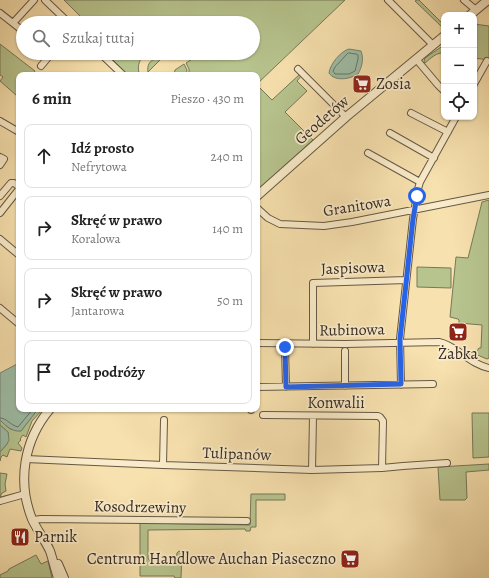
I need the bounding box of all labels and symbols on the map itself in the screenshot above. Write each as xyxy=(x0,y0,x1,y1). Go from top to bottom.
supermarket icon: Zosia xyxy=(351,73,373,95)
place label: Zosia xyxy=(376,73,412,95)
street label: Geodetów xyxy=(290,90,354,150)
route start xyxy=(408,187,426,205)
street label: Granitowa xyxy=(321,190,393,222)
street label: Jaspisowa xyxy=(321,256,386,280)
street label: Rubinowa xyxy=(319,318,386,342)
supermarket icon: Żabka xyxy=(447,321,469,343)
route end xyxy=(276,338,294,356)
place label: Żabka xyxy=(438,343,478,365)
street label: Konwalii xyxy=(307,392,365,414)
street label: Tulipanów xyxy=(202,442,273,466)
street label: Kosodrzewiny xyxy=(94,495,187,519)
restaurant icon: Parnik xyxy=(9,526,31,548)
place label: Parnik xyxy=(34,526,77,548)
place label: Centrum Handlowe Auchan Piaseczno xyxy=(87,548,336,570)
supermarket icon: Centrum Handlowe Auchan Piaseczno xyxy=(339,548,361,570)

